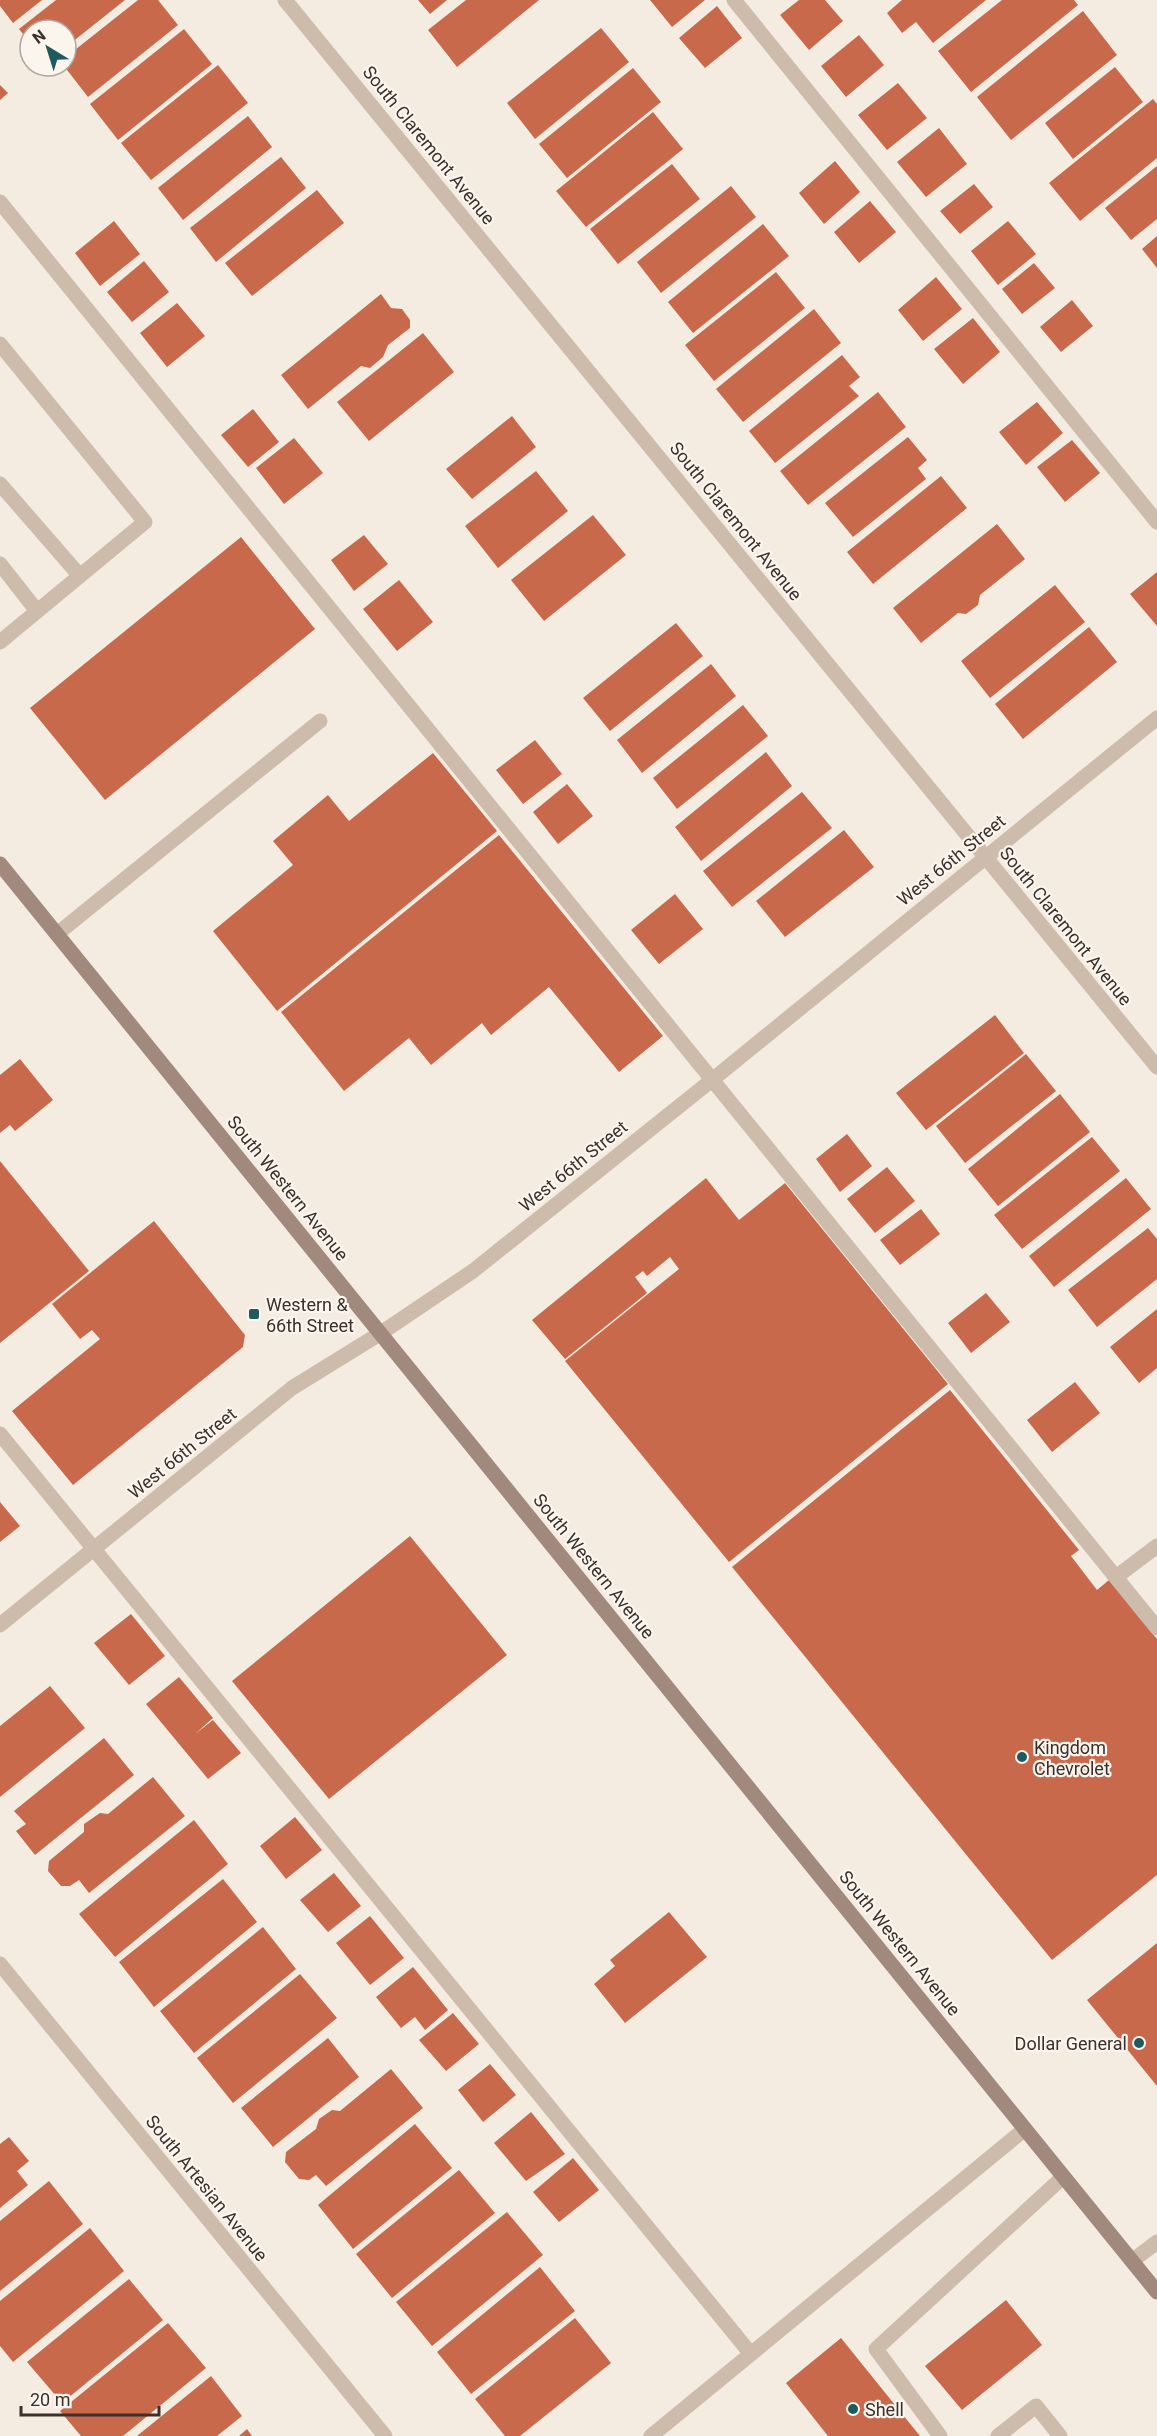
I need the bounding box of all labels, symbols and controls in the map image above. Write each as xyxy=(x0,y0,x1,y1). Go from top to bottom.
north arrow xyxy=(18,18,78,78)
text: N xyxy=(29,26,49,48)
street label: South Claremont Avenue xyxy=(359,62,499,228)
street label: South Claremont Avenue xyxy=(666,438,806,604)
street label: West 66th Street xyxy=(893,810,1009,910)
street label: South Claremont Avenue xyxy=(996,843,1136,1009)
street label: South Western Avenue xyxy=(223,1111,353,1265)
street label: West 66th Street xyxy=(515,1116,631,1216)
place label: Western & 66th Street xyxy=(266,1294,354,1336)
marker: Western & 66th Street xyxy=(247,1307,261,1321)
street label: West 66th Street xyxy=(124,1403,240,1503)
street label: South Western Avenue xyxy=(529,1489,659,1643)
place label: Kingdom Chevrolet xyxy=(1034,1737,1110,1779)
marker: Kingdom Chevrolet xyxy=(1015,1750,1029,1764)
street label: South Western Avenue xyxy=(835,1866,965,2020)
place label: Dollar General xyxy=(1015,2033,1127,2054)
marker: Dollar General xyxy=(1132,2036,1146,2050)
street label: South Artesian Avenue xyxy=(142,2111,272,2265)
scale bar xyxy=(21,2379,159,2417)
text: 20 m xyxy=(30,2389,70,2410)
place label: Shell xyxy=(865,2399,904,2420)
marker: Shell xyxy=(846,2402,860,2416)

